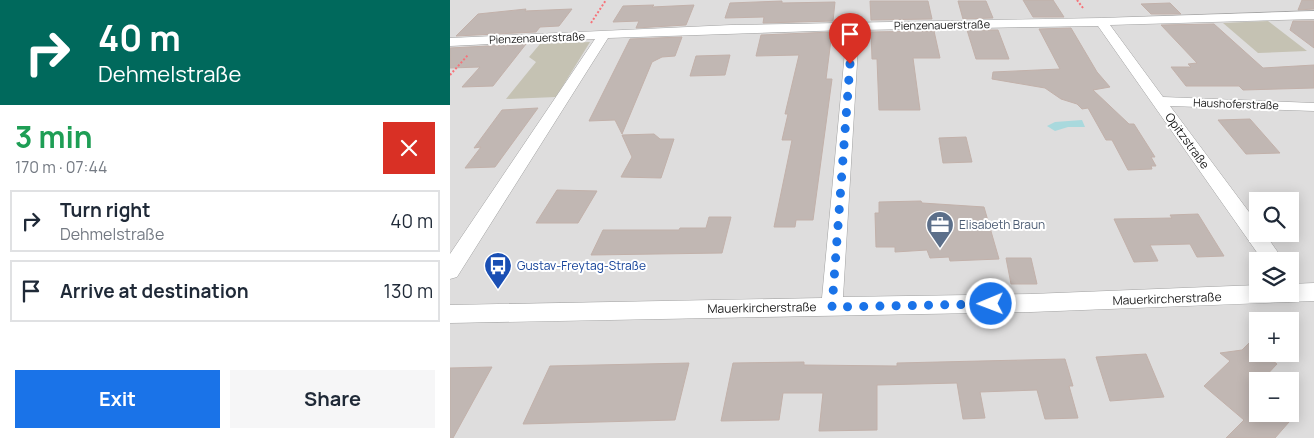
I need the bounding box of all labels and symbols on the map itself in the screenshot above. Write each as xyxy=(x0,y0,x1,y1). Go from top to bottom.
pin xyxy=(829,13,871,64)
street label: Pienzenauerstraße xyxy=(894,16,991,33)
street label: Pienzenauerstraße xyxy=(489,28,586,47)
street label: Haushoferstraße xyxy=(1193,95,1280,113)
street label: Opitzstraße xyxy=(1161,109,1214,172)
office icon: Elisabeth Braun xyxy=(925,210,955,249)
place label: Elisabeth Braun xyxy=(959,216,1045,233)
bus stop icon: Gustav-Freytag-Straße xyxy=(483,251,513,290)
place label: Gustav-Freytag-Straße xyxy=(517,257,646,274)
position arrow xyxy=(964,277,1016,329)
street label: Mauerkircherstraße xyxy=(1112,288,1222,309)
street label: Mauerkircherstraße xyxy=(707,298,817,317)

